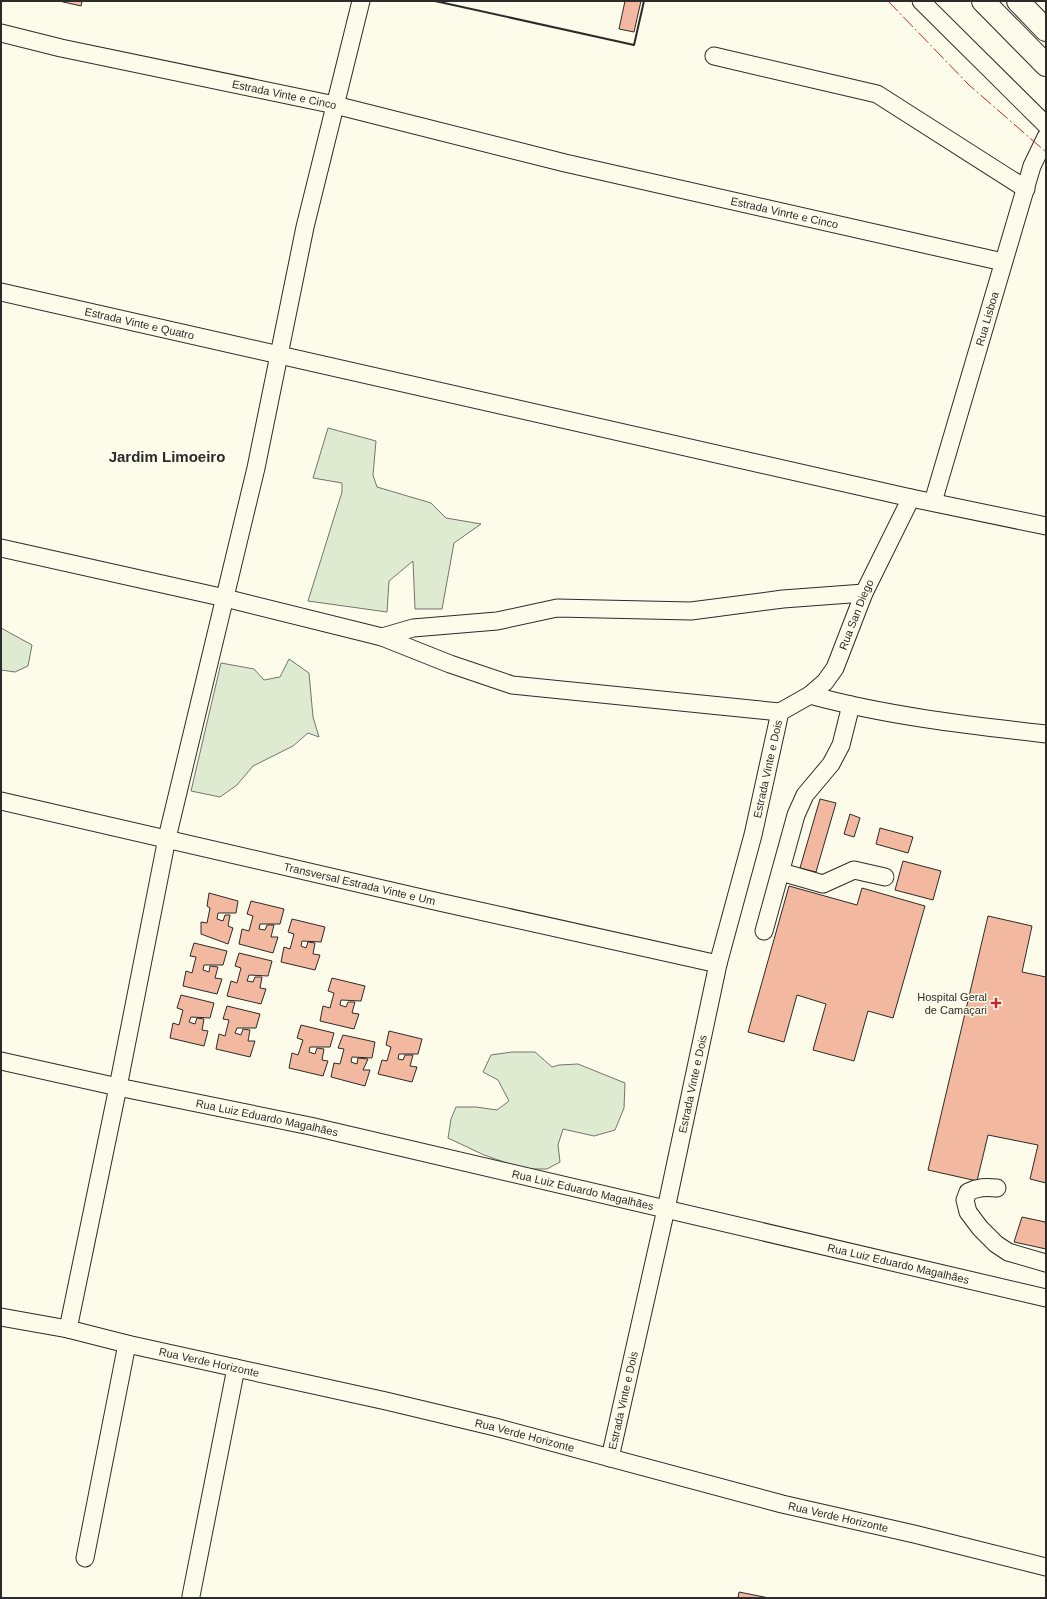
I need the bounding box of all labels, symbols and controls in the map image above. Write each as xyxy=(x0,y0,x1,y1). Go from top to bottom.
street label: Estrada Vinte e Cinco xyxy=(231,78,338,111)
street label: Estrada Vinrte e Cinco xyxy=(730,195,840,231)
street label: Rua Lisboa xyxy=(973,290,1001,347)
street label: Estrada Vinte e Quatro xyxy=(84,305,195,342)
district label: Jardim Limoeiro xyxy=(109,448,225,465)
street label: Rua San Diego xyxy=(837,577,876,651)
street label: Estrada Vinte e Dois xyxy=(751,718,784,819)
street label: Transversal Estrada Vinte e Um xyxy=(282,860,437,907)
place label: Hospital Geral de Camaçari xyxy=(917,991,987,1016)
marker: Hospital Geral de Camaçari xyxy=(990,997,1002,1009)
street label: Estrada Vinte e Dois xyxy=(676,1033,709,1134)
street label: Rua Luiz Eduardo Magalhães xyxy=(195,1097,340,1139)
street label: Rua Luiz Eduardo Magalhães xyxy=(511,1167,655,1212)
street label: Rua Luiz Eduardo Magalhães xyxy=(826,1241,971,1286)
street label: Rua Verde Horizonte xyxy=(158,1345,260,1379)
street label: Estrada Vinte e Dois xyxy=(606,1350,640,1451)
street label: Rua Verde Horizonte xyxy=(474,1416,576,1454)
street label: Rua Verde Horizonte xyxy=(787,1500,889,1534)

